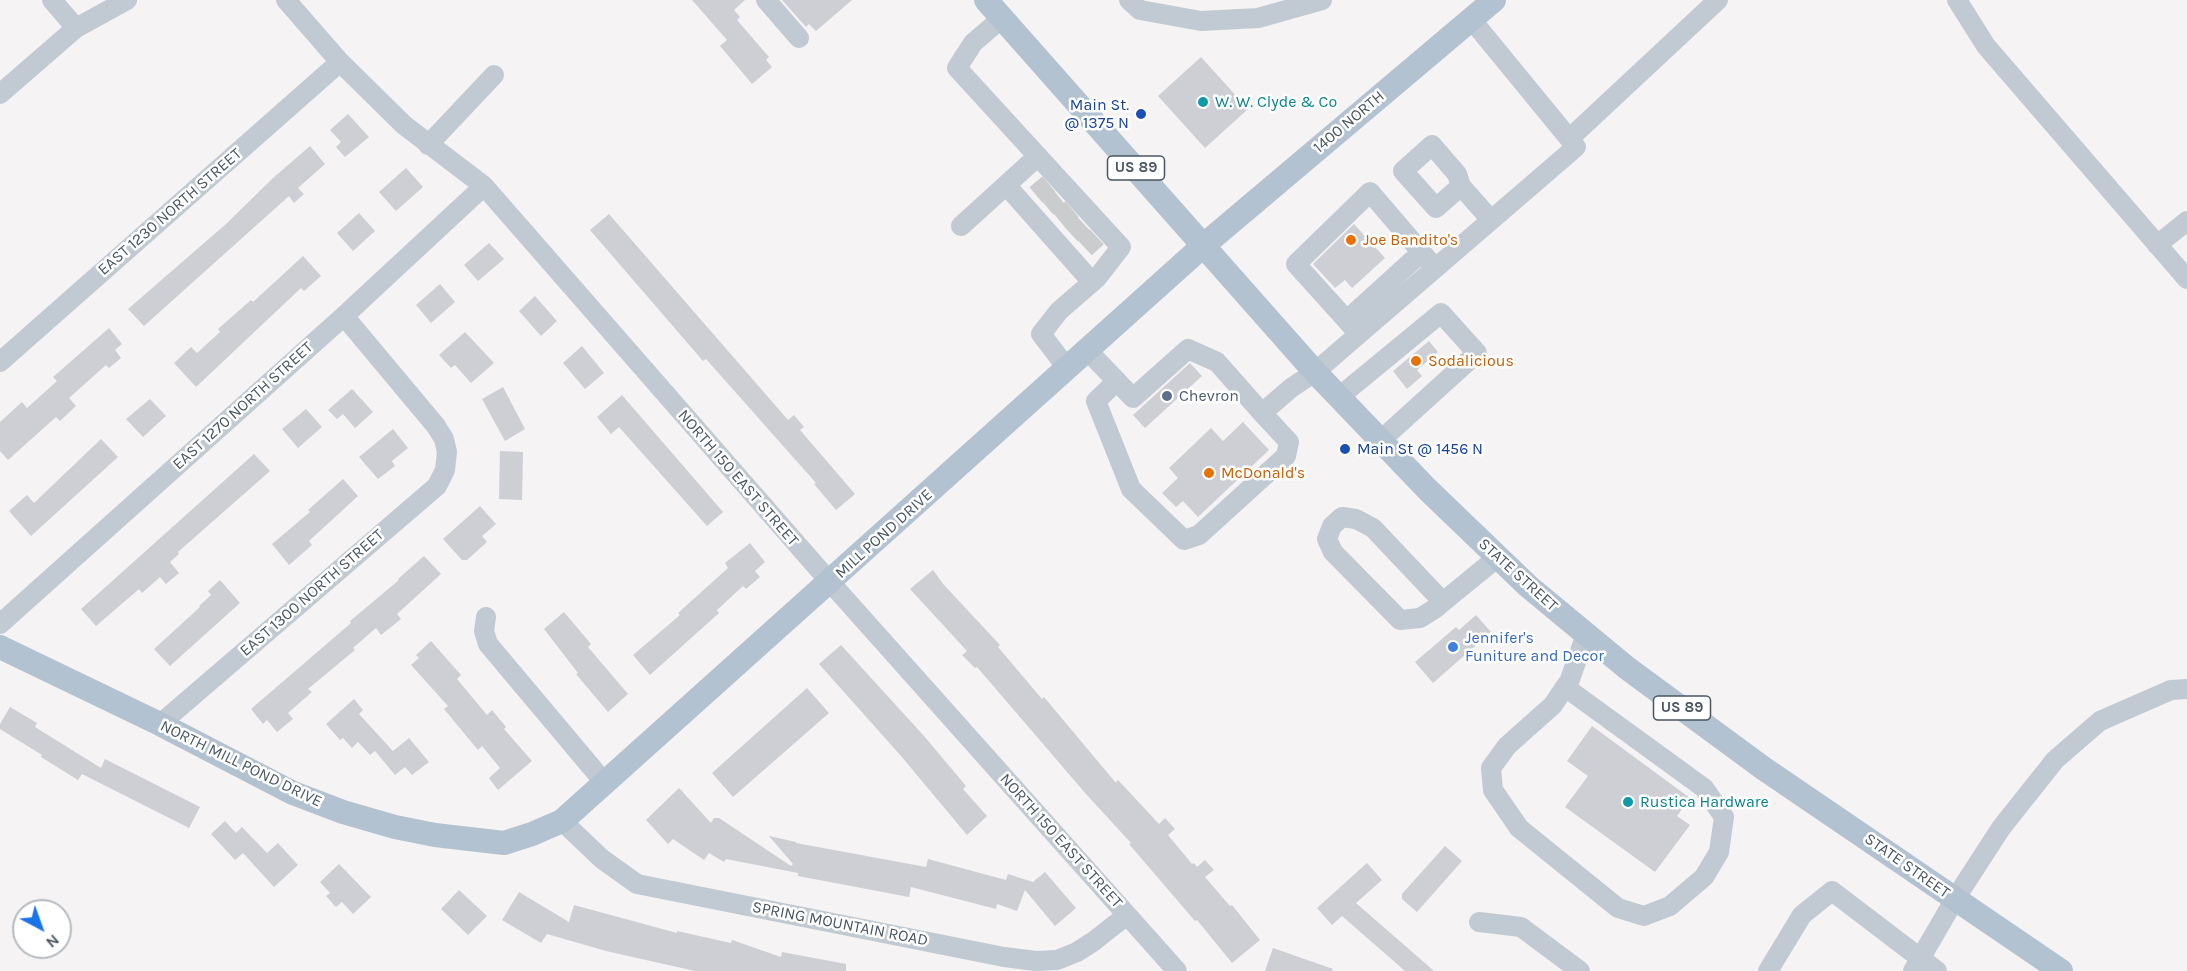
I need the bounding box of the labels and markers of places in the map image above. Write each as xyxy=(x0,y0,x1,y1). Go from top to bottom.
place label: W. W. Clyde & Co xyxy=(1215,92,1337,112)
place label: Main St. @ 1375 N xyxy=(1064,95,1129,133)
marker: W. W. Clyde & Co xyxy=(1196,95,1210,109)
marker: Main St. @ 1375 N xyxy=(1134,107,1148,121)
place label: Joe Bandito's xyxy=(1363,230,1458,250)
marker: Joe Bandito's xyxy=(1344,233,1358,247)
place label: Sodalicious xyxy=(1428,351,1514,371)
marker: Sodalicious xyxy=(1409,354,1423,368)
place label: Chevron xyxy=(1179,386,1239,406)
marker: Chevron xyxy=(1160,389,1174,403)
place label: Main St @ 1456 N xyxy=(1357,439,1483,459)
marker: Main St @ 1456 N xyxy=(1338,442,1352,456)
place label: McDonald's xyxy=(1221,463,1305,483)
marker: McDonald's xyxy=(1202,466,1216,480)
place label: Jennifer's Funiture and Decor xyxy=(1465,628,1604,666)
marker: Jennifer's Funiture and Decor xyxy=(1446,640,1460,654)
place label: Rustica Hardware xyxy=(1640,792,1769,812)
marker: Rustica Hardware xyxy=(1621,795,1635,809)

